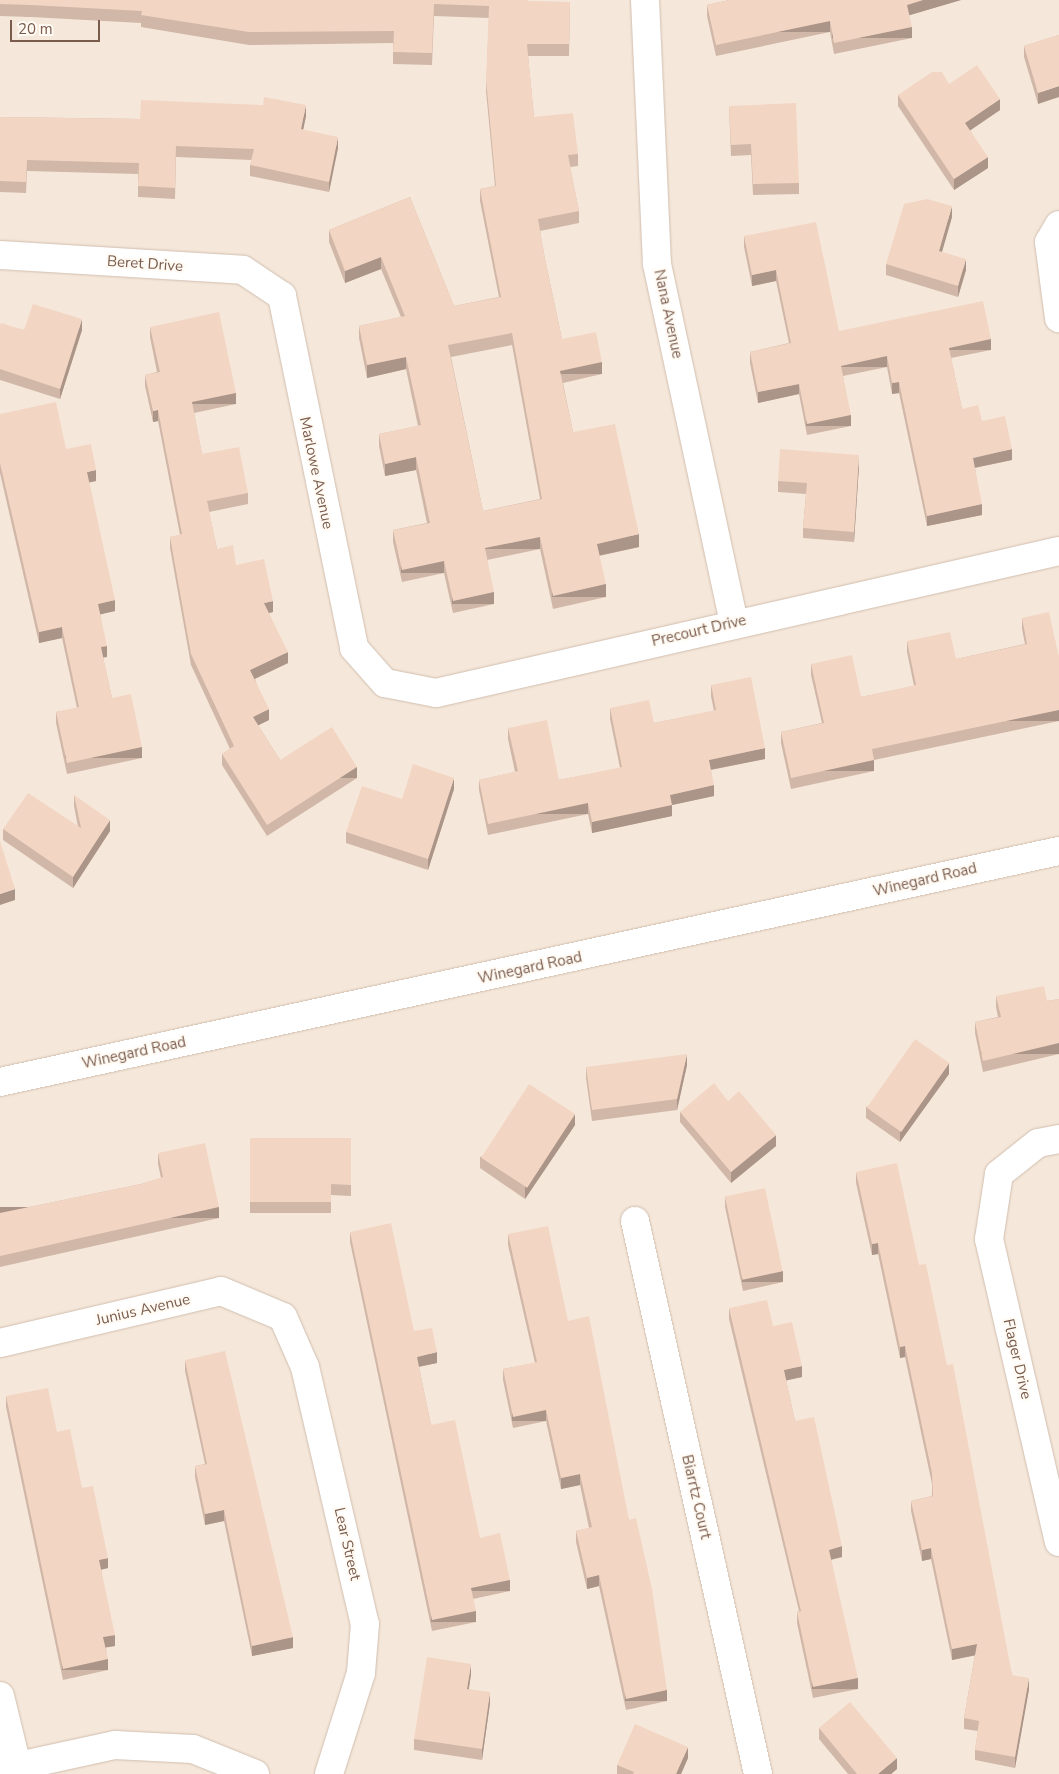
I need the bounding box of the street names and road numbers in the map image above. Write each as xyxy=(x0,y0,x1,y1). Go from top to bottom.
street label: Beret Drive xyxy=(106,252,184,276)
street label: Nana Avenue xyxy=(650,268,686,360)
street label: Marlowe Avenue xyxy=(295,415,337,531)
street label: Precourt Drive xyxy=(650,611,748,651)
street label: Winegard Road xyxy=(871,859,979,901)
street label: Winegard Road xyxy=(476,948,584,988)
street label: Winegard Road xyxy=(80,1033,188,1073)
street label: Junius Avenue xyxy=(94,1290,192,1330)
street label: Flager Drive xyxy=(999,1317,1035,1401)
street label: Biarrtz Court xyxy=(678,1453,714,1541)
street label: Lear Street xyxy=(330,1506,364,1582)

